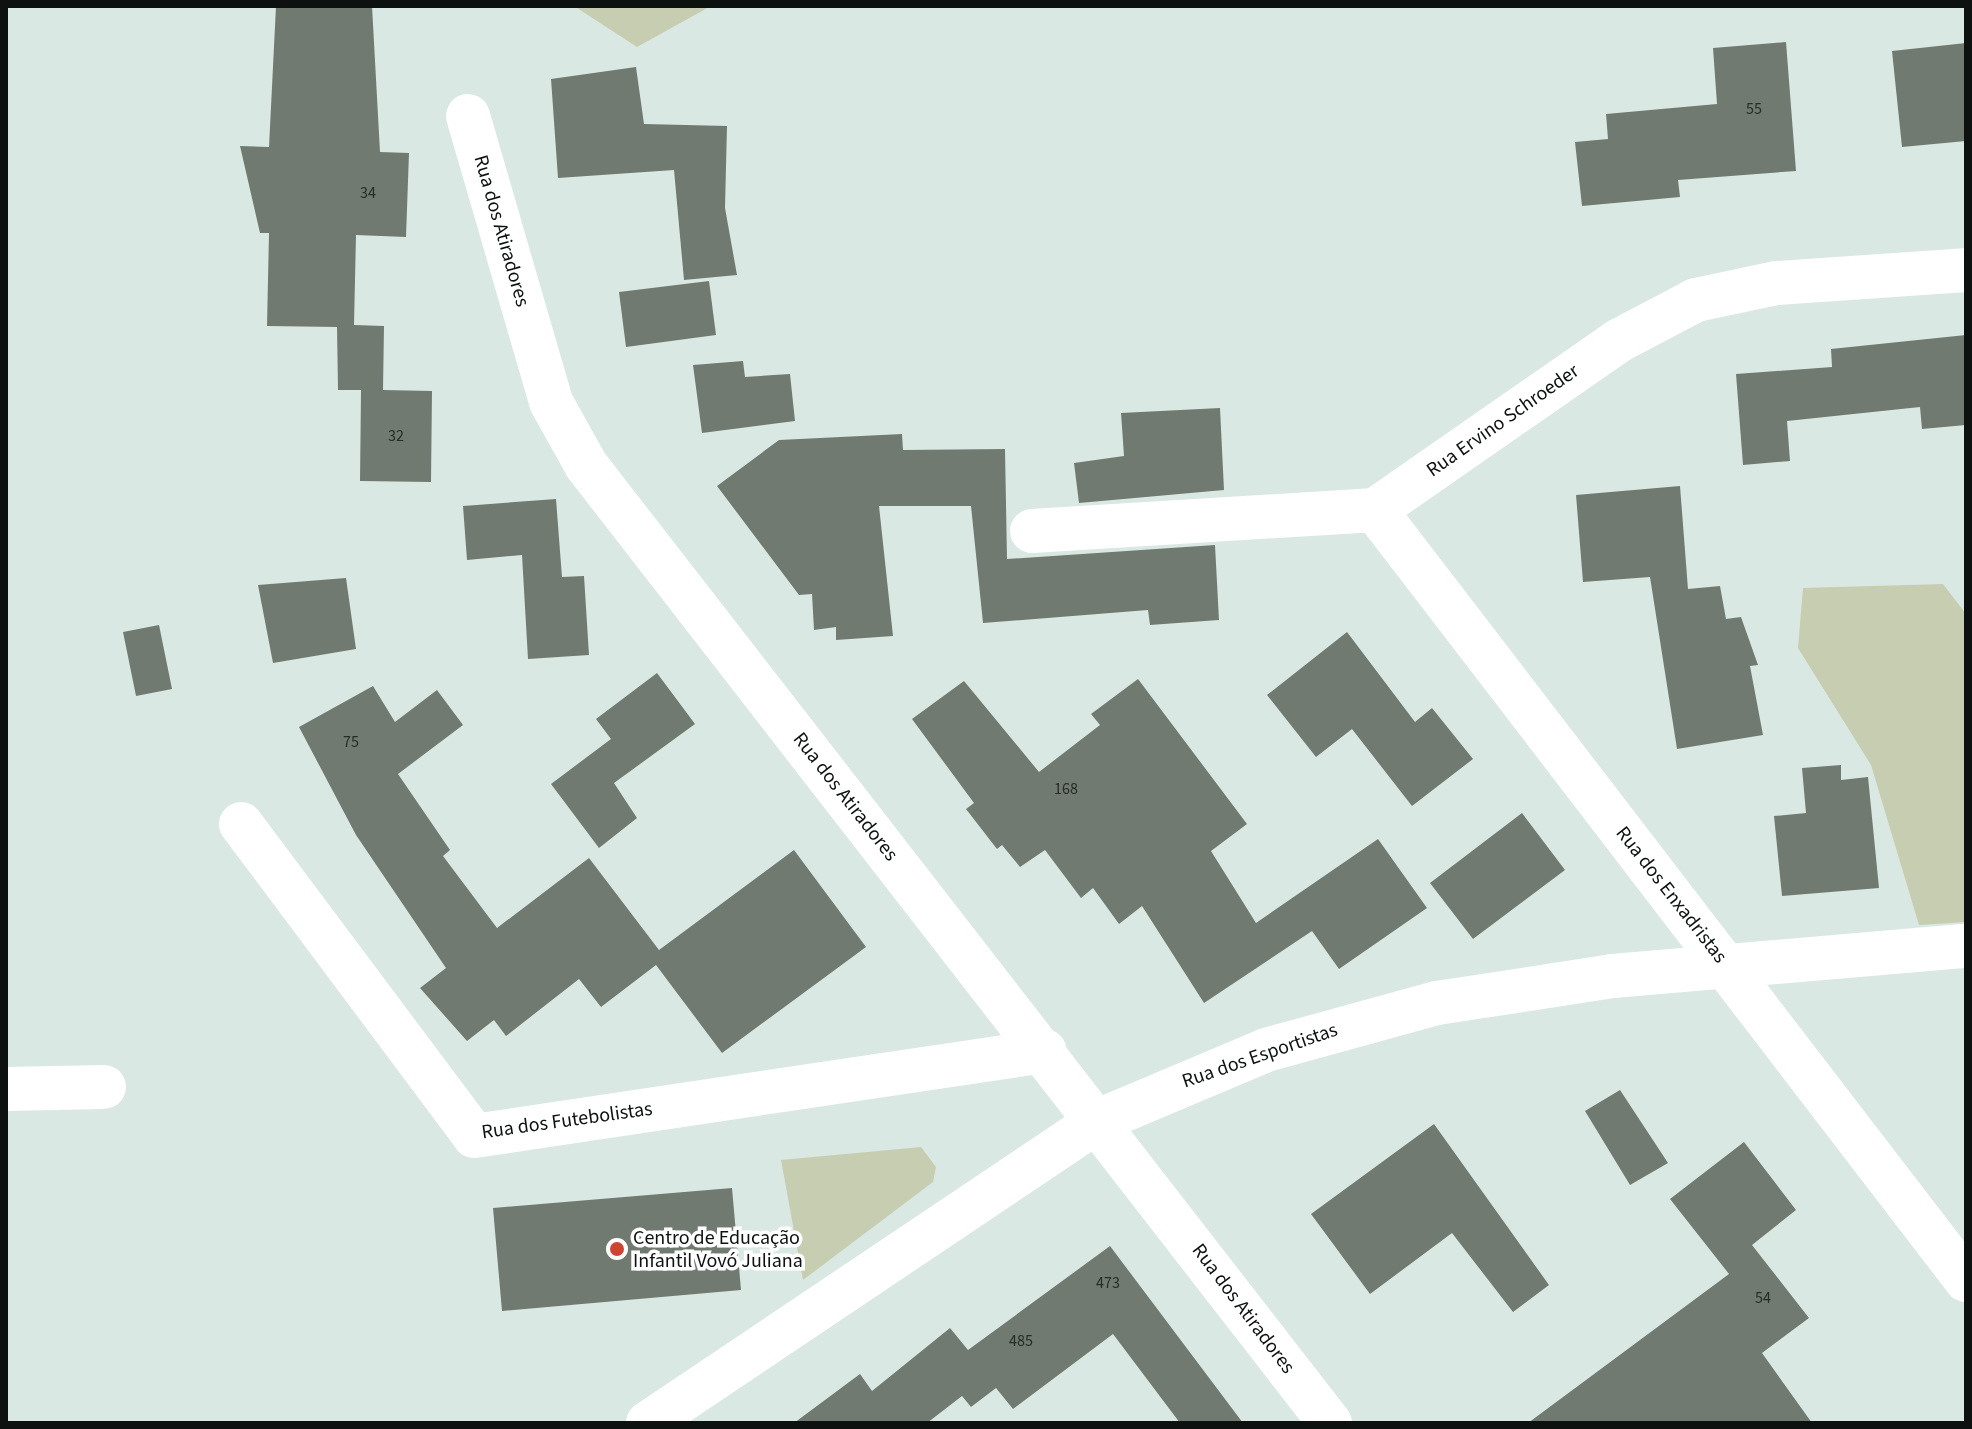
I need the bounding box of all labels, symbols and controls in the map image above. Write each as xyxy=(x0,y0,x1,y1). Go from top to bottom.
house number: 55 xyxy=(1746,99,1762,119)
street label: Rua dos Atiradores xyxy=(468,153,534,309)
house number: 34 xyxy=(360,183,376,203)
street label: Rua Ervino Schroeder xyxy=(1422,359,1584,483)
house number: 32 xyxy=(388,426,404,446)
street label: Rua dos Atiradores xyxy=(787,728,903,866)
house number: 75 xyxy=(343,732,359,752)
house number: 168 xyxy=(1054,779,1078,799)
street label: Rua dos Enxadristas xyxy=(1610,822,1732,968)
street label: Rua dos Esportistas xyxy=(1179,1018,1341,1094)
street label: Rua dos Futebolistas xyxy=(480,1097,654,1145)
place label: Centro de Educação Infantil Vovó Juliana xyxy=(633,1226,803,1273)
street label: Rua dos Atiradores xyxy=(1186,1239,1300,1379)
marker: Centro de Educação Infantil Vovó Juliana xyxy=(608,1240,626,1258)
house number: 473 xyxy=(1096,1273,1120,1293)
house number: 54 xyxy=(1755,1288,1771,1308)
house number: 485 xyxy=(1009,1331,1033,1351)

